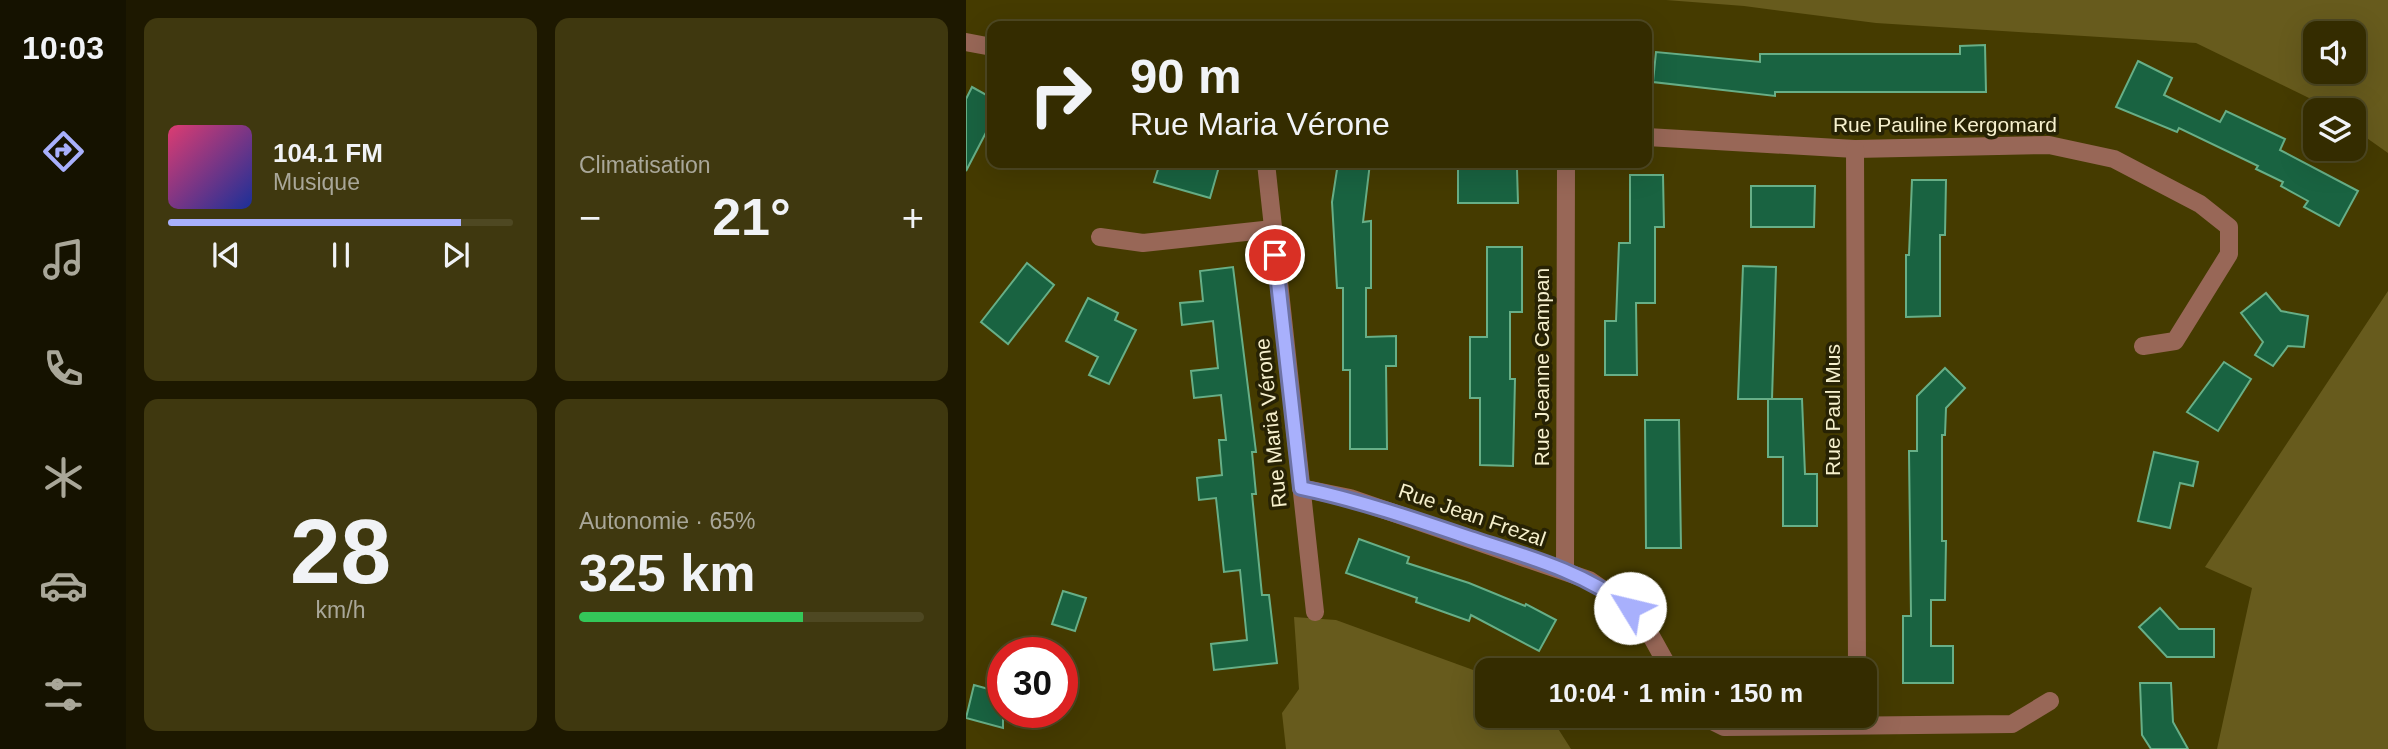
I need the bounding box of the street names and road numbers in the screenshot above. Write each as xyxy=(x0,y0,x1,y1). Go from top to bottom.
street label: Rue Pauline Kergomard xyxy=(1833,113,2057,136)
street label: Rue Jeanne Campan xyxy=(1530,268,1553,466)
street label: Rue Maria Vérone xyxy=(1250,337,1291,509)
street label: Rue Paul Mus xyxy=(1821,344,1844,476)
street label: Rue Jean Frezal xyxy=(1396,479,1549,550)

